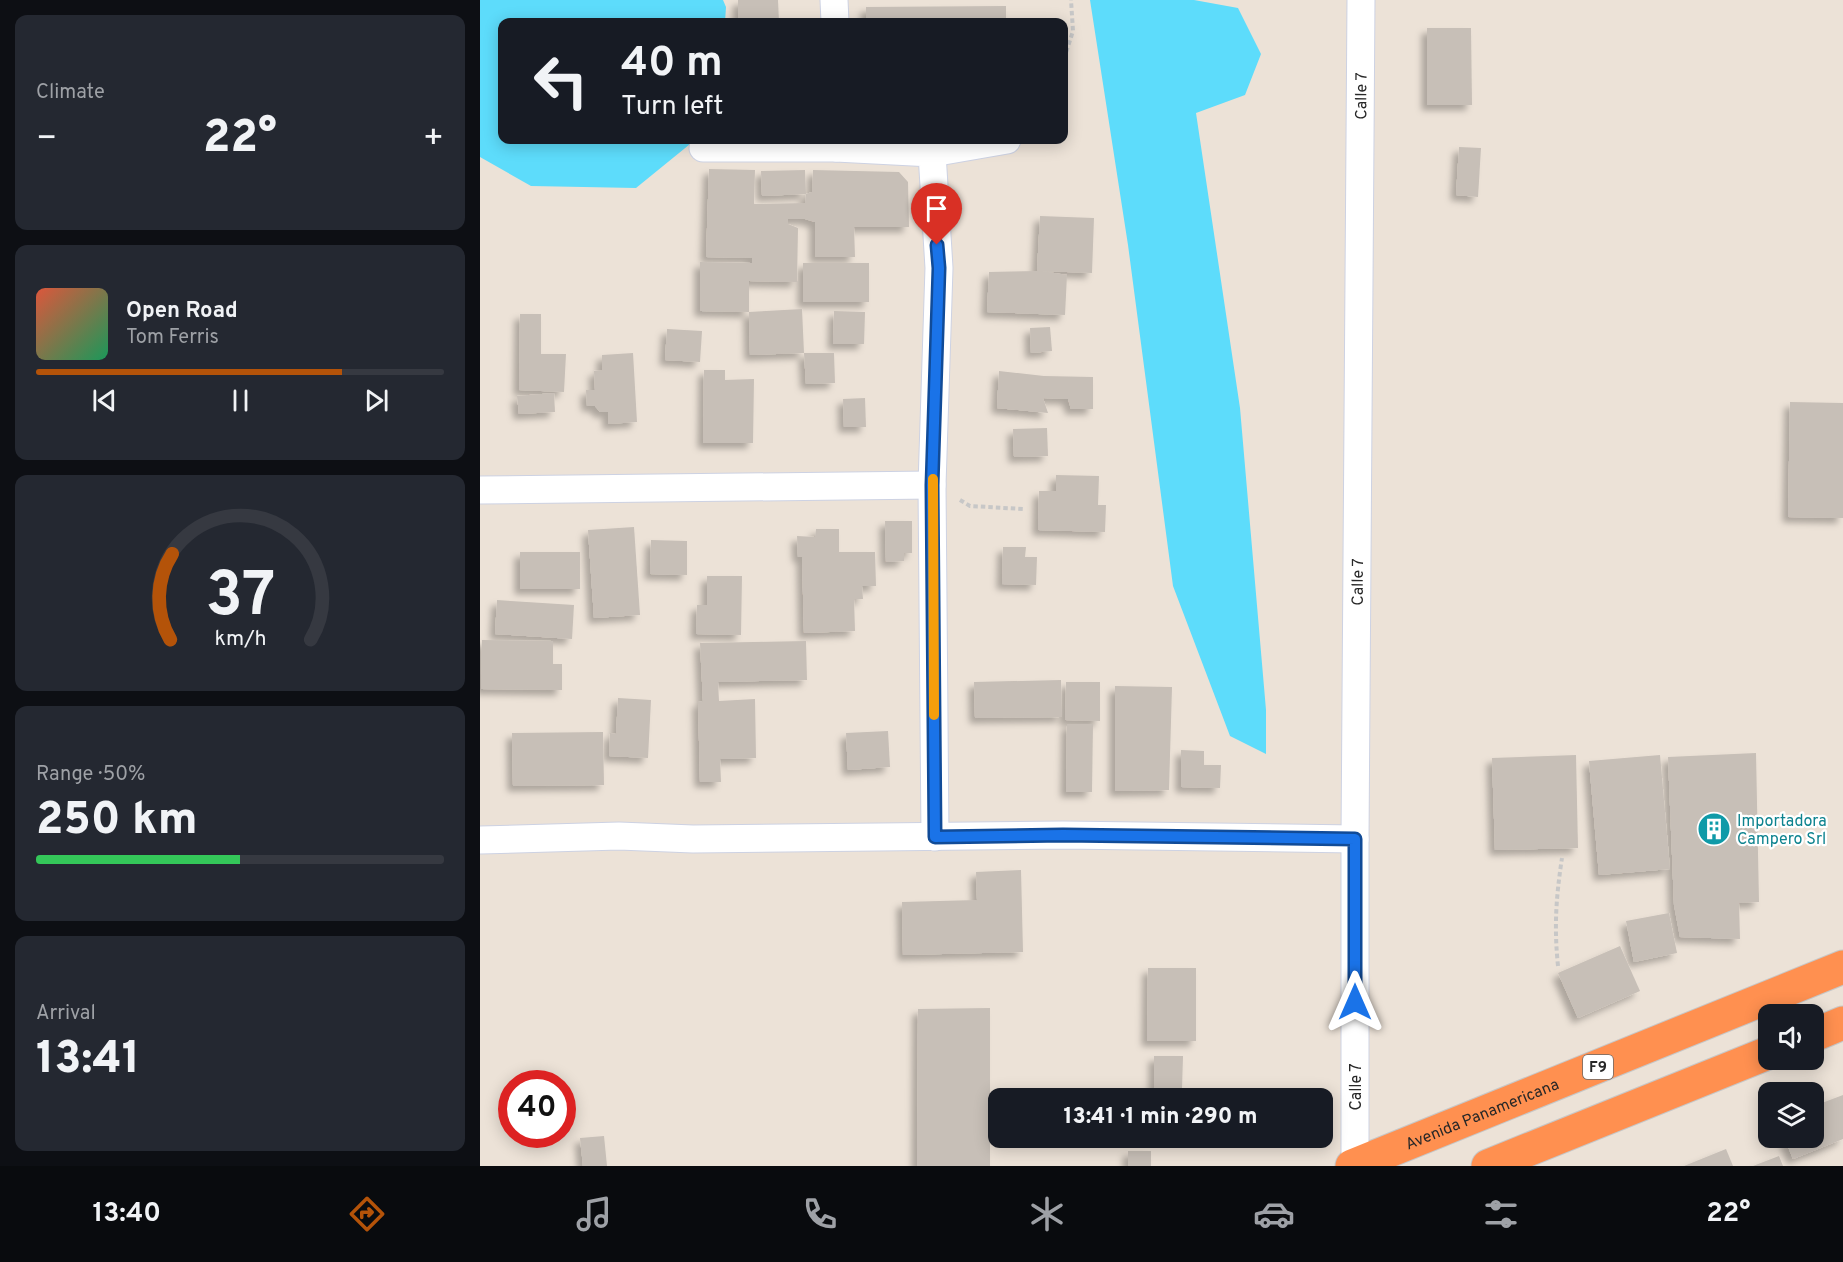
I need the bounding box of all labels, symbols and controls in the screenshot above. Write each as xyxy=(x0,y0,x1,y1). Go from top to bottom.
text: 40 m xyxy=(621,38,723,91)
icon: left xyxy=(522,42,600,120)
street label: Calle 7 xyxy=(1352,72,1372,120)
text: Climate xyxy=(36,80,105,106)
text: Turn left xyxy=(621,90,723,124)
text: 22° xyxy=(203,111,277,168)
text: − xyxy=(36,119,57,161)
text: + xyxy=(423,119,444,161)
pin xyxy=(911,183,962,245)
icon: arrive xyxy=(920,192,953,225)
text: Open Road xyxy=(126,298,238,325)
text: Tom Ferris xyxy=(126,325,219,351)
icon: previous xyxy=(88,384,121,417)
icon: pause xyxy=(224,384,257,417)
icon: next xyxy=(360,384,393,417)
street label: Calle 7 xyxy=(1349,558,1369,606)
text: 37 xyxy=(205,559,275,638)
text: km/h xyxy=(214,626,266,653)
text: Range · 50% xyxy=(36,762,145,788)
text: 250 km xyxy=(36,793,197,850)
building icon: Importadora Campero Srl xyxy=(1696,811,1732,847)
place label: Importadora Campero Srl xyxy=(1737,812,1827,850)
position arrow xyxy=(1323,970,1387,1034)
text: Arrival xyxy=(36,1001,96,1027)
map controls xyxy=(1758,1004,1824,1148)
button: sound xyxy=(1758,1004,1824,1070)
text: 13:41 xyxy=(36,1032,140,1089)
road number: F9 xyxy=(1583,1055,1613,1079)
street label: Calle 7 xyxy=(1347,1063,1367,1111)
speed limit sign: 40 xyxy=(498,1070,576,1148)
street label: Avenida Panamericana xyxy=(1403,1075,1562,1155)
button: layers xyxy=(1758,1082,1824,1148)
text: 13:41 · 1 min · 290 m xyxy=(1063,1104,1258,1131)
icon: directions xyxy=(346,1193,388,1235)
icon: music xyxy=(573,1193,615,1235)
icon: phone xyxy=(799,1193,841,1235)
icon: climate xyxy=(1026,1193,1068,1235)
icon: car xyxy=(1253,1193,1295,1235)
icon: filters xyxy=(1480,1193,1522,1235)
text: 13:40 xyxy=(92,1197,161,1231)
text: 22° xyxy=(1706,1197,1751,1231)

